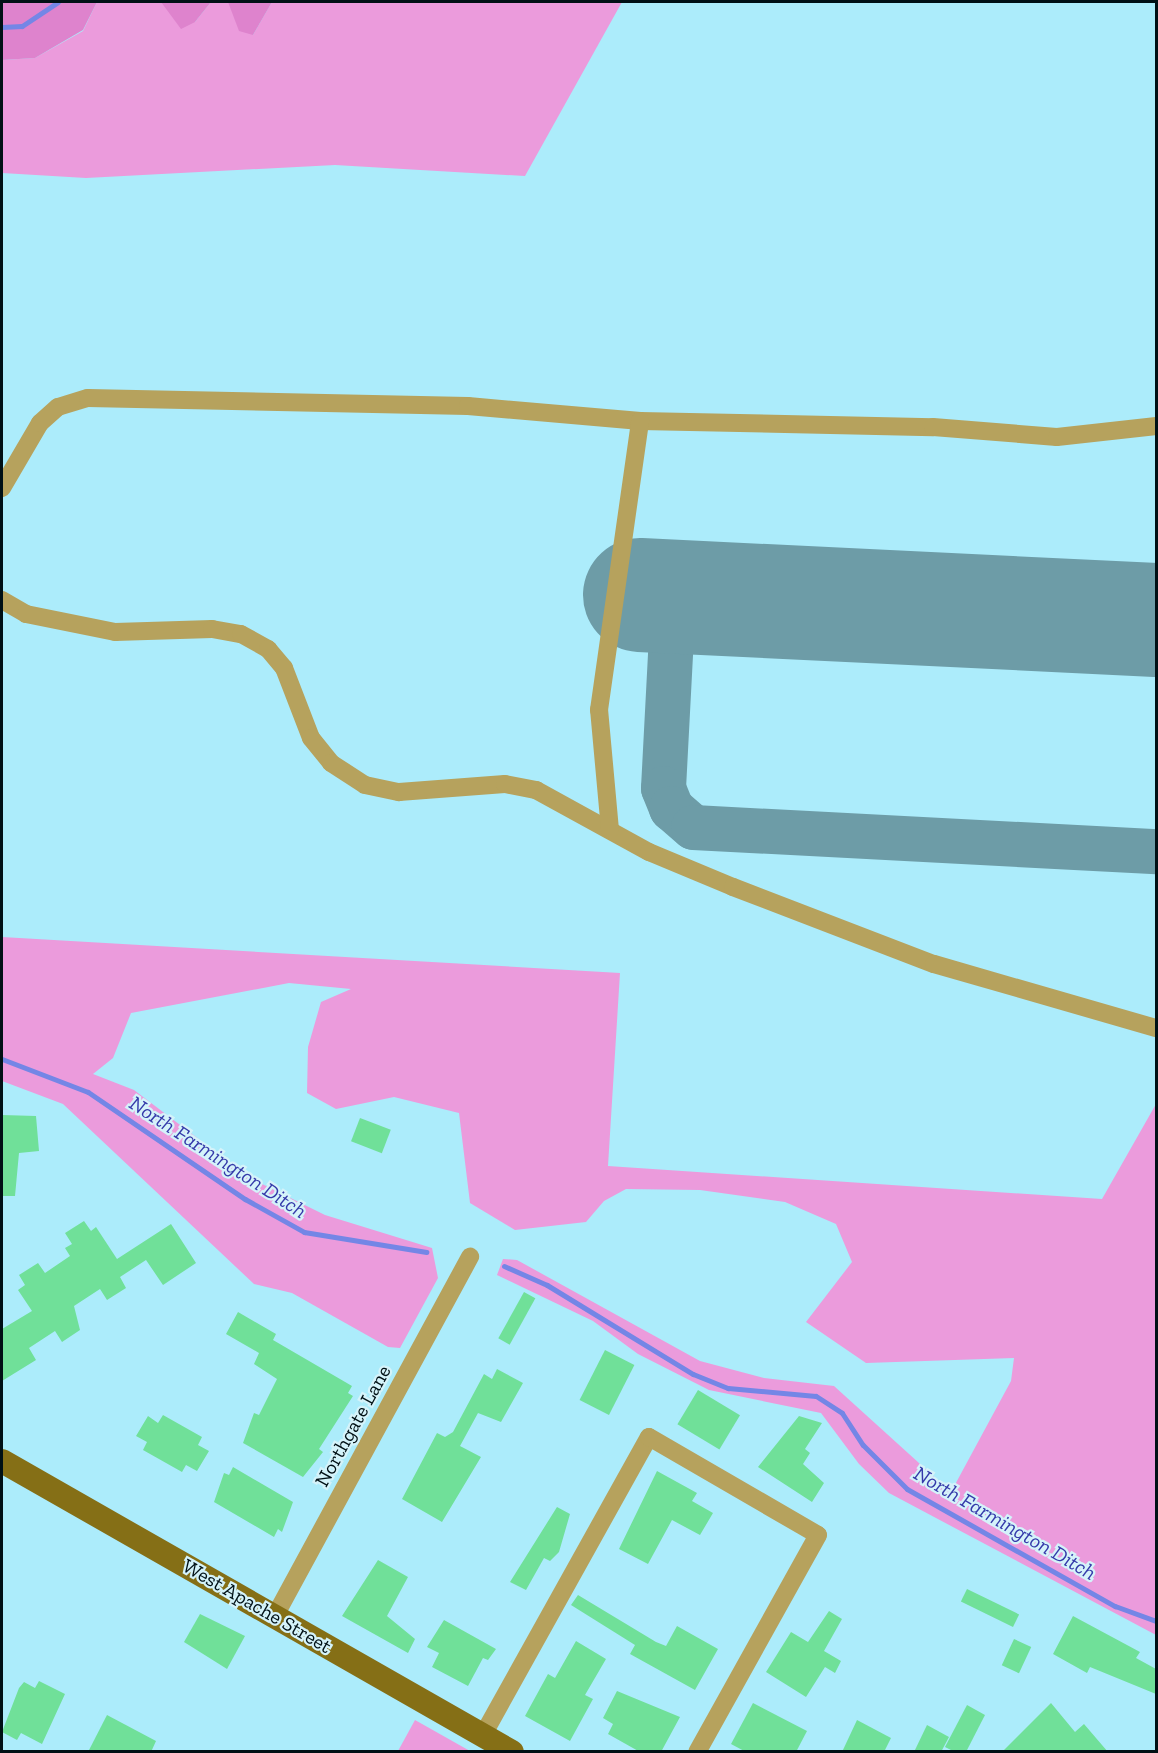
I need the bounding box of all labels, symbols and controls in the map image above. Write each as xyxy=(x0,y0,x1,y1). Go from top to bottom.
water label: North Farmington Ditch xyxy=(125,1090,311,1224)
street label: Northgate Lane xyxy=(310,1361,396,1491)
water label: North Farmington Ditch xyxy=(909,1460,1101,1586)
street label: West Apache Street xyxy=(178,1553,336,1659)

